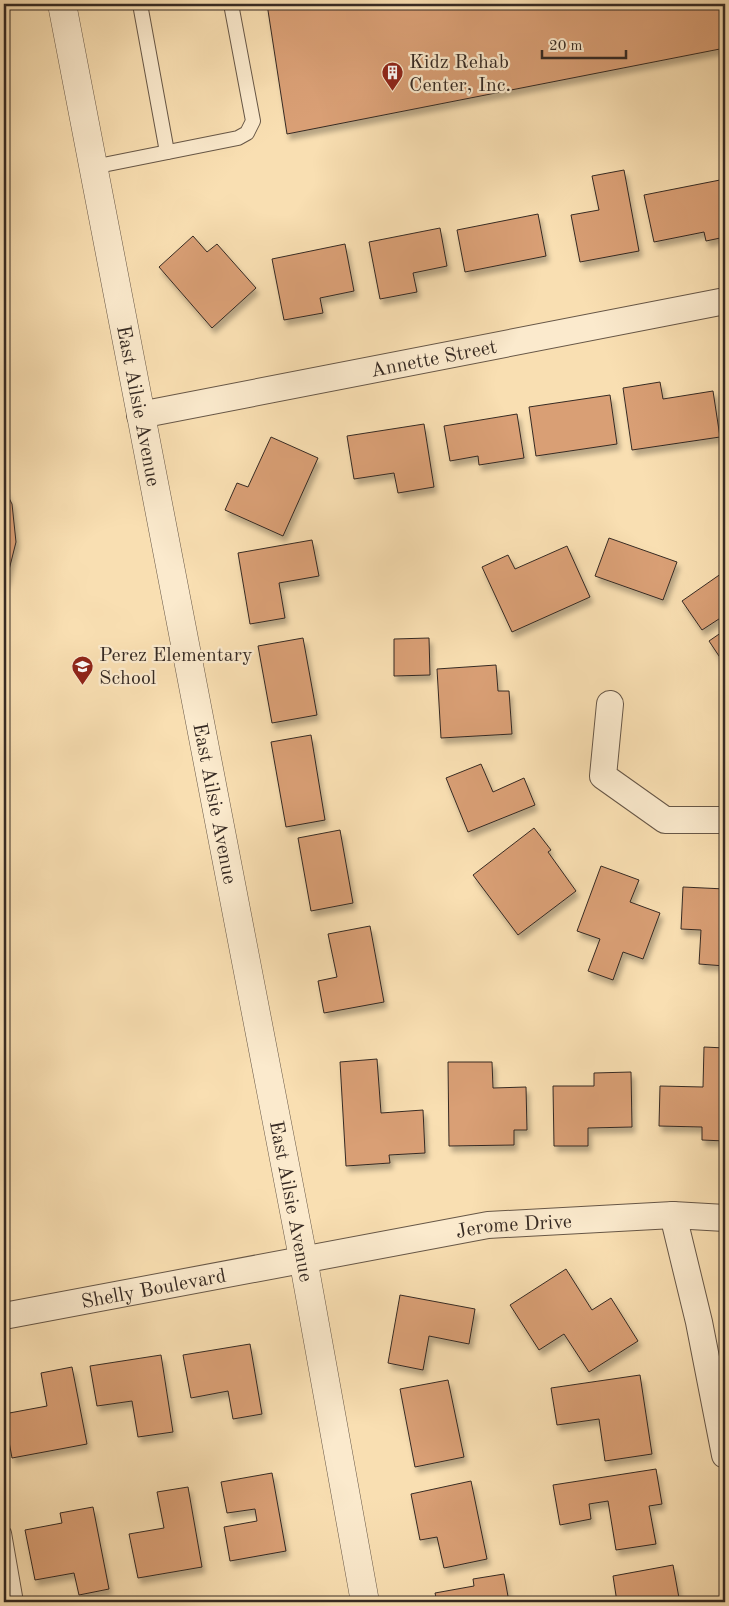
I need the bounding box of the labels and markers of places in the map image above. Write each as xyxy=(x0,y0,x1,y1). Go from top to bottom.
place label: Kidz Rehab Center, Inc. xyxy=(409,53,511,96)
building icon: Kidz Rehab Center, Inc. xyxy=(381,60,405,91)
place label: Perez Elementary School xyxy=(99,646,253,689)
school or university icon: Perez Elementary School xyxy=(71,654,95,685)

